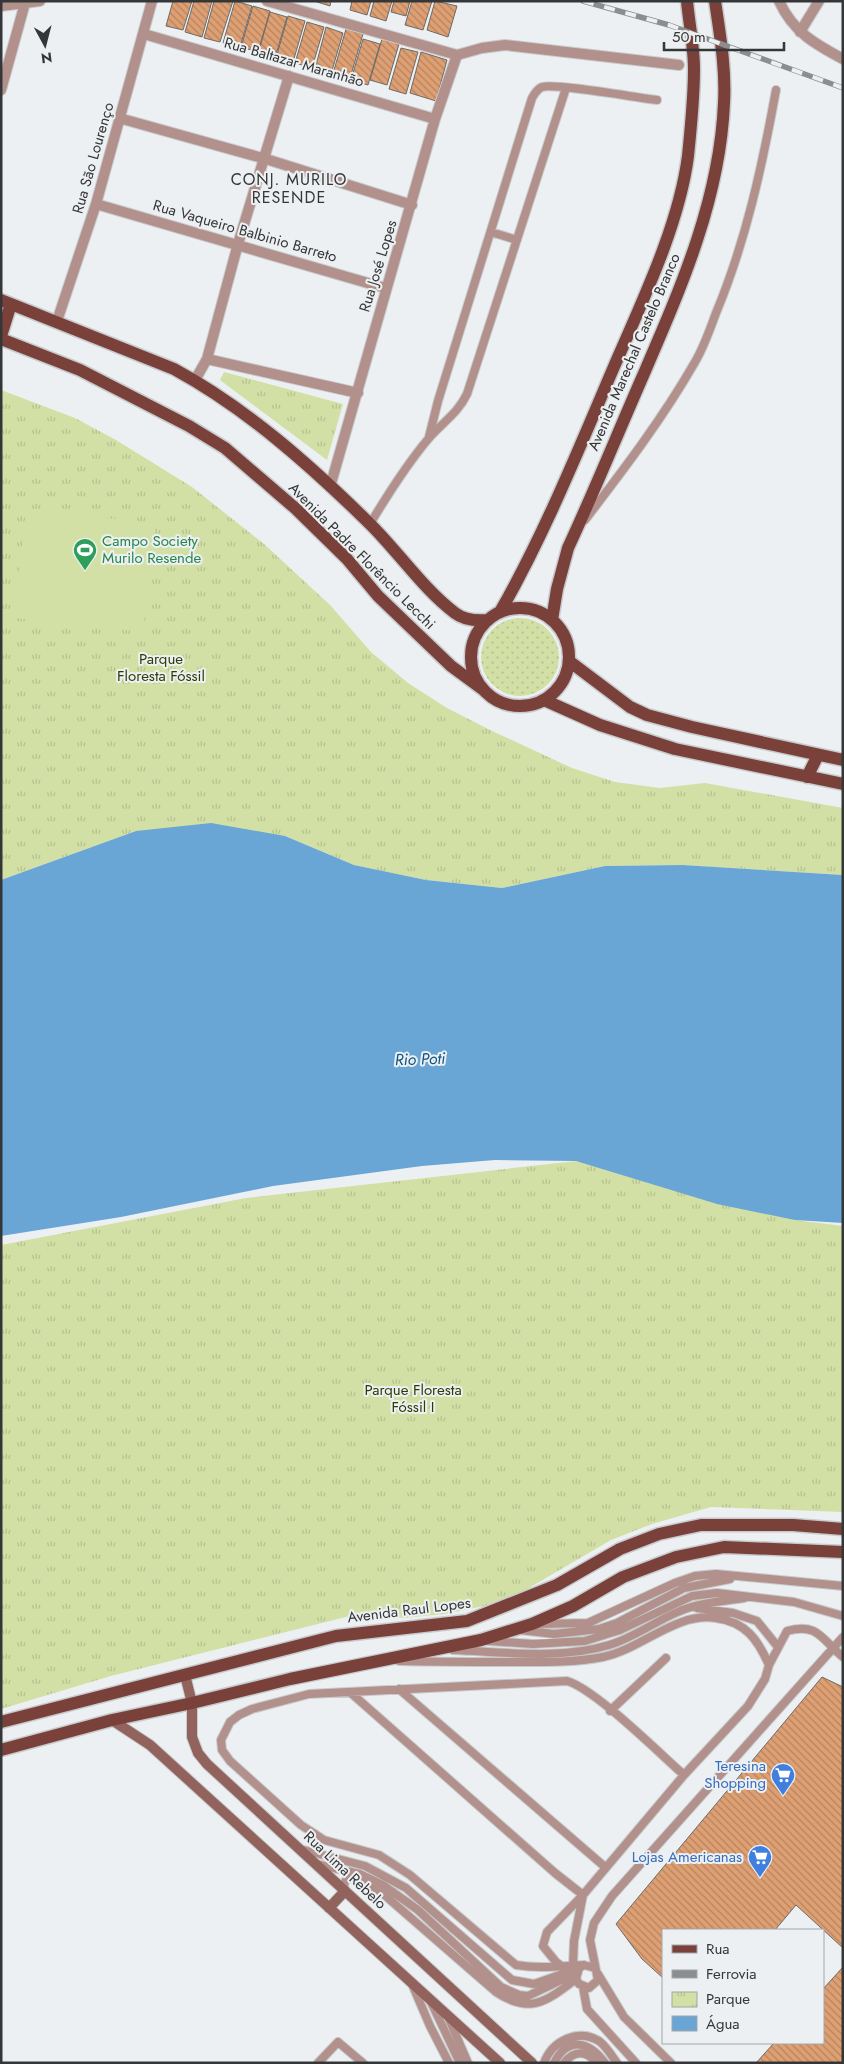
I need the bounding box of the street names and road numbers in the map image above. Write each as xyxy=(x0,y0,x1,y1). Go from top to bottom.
street label: Rua Baltazar Maranhão xyxy=(221,32,367,92)
street label: Rua São Lourenço xyxy=(67,100,119,216)
street label: Rua Vaqueiro Balbinio Barreto xyxy=(150,194,340,268)
street label: Rua José Lopes xyxy=(354,217,402,315)
street label: Avenida Marechal Castelo Branco xyxy=(582,250,686,454)
street label: Avenida Padre Florêncio Lecchi xyxy=(284,478,440,634)
street label: Avenida Raul Lopes xyxy=(346,1592,472,1628)
street label: Rua Lima Rebelo xyxy=(299,1826,391,1914)

